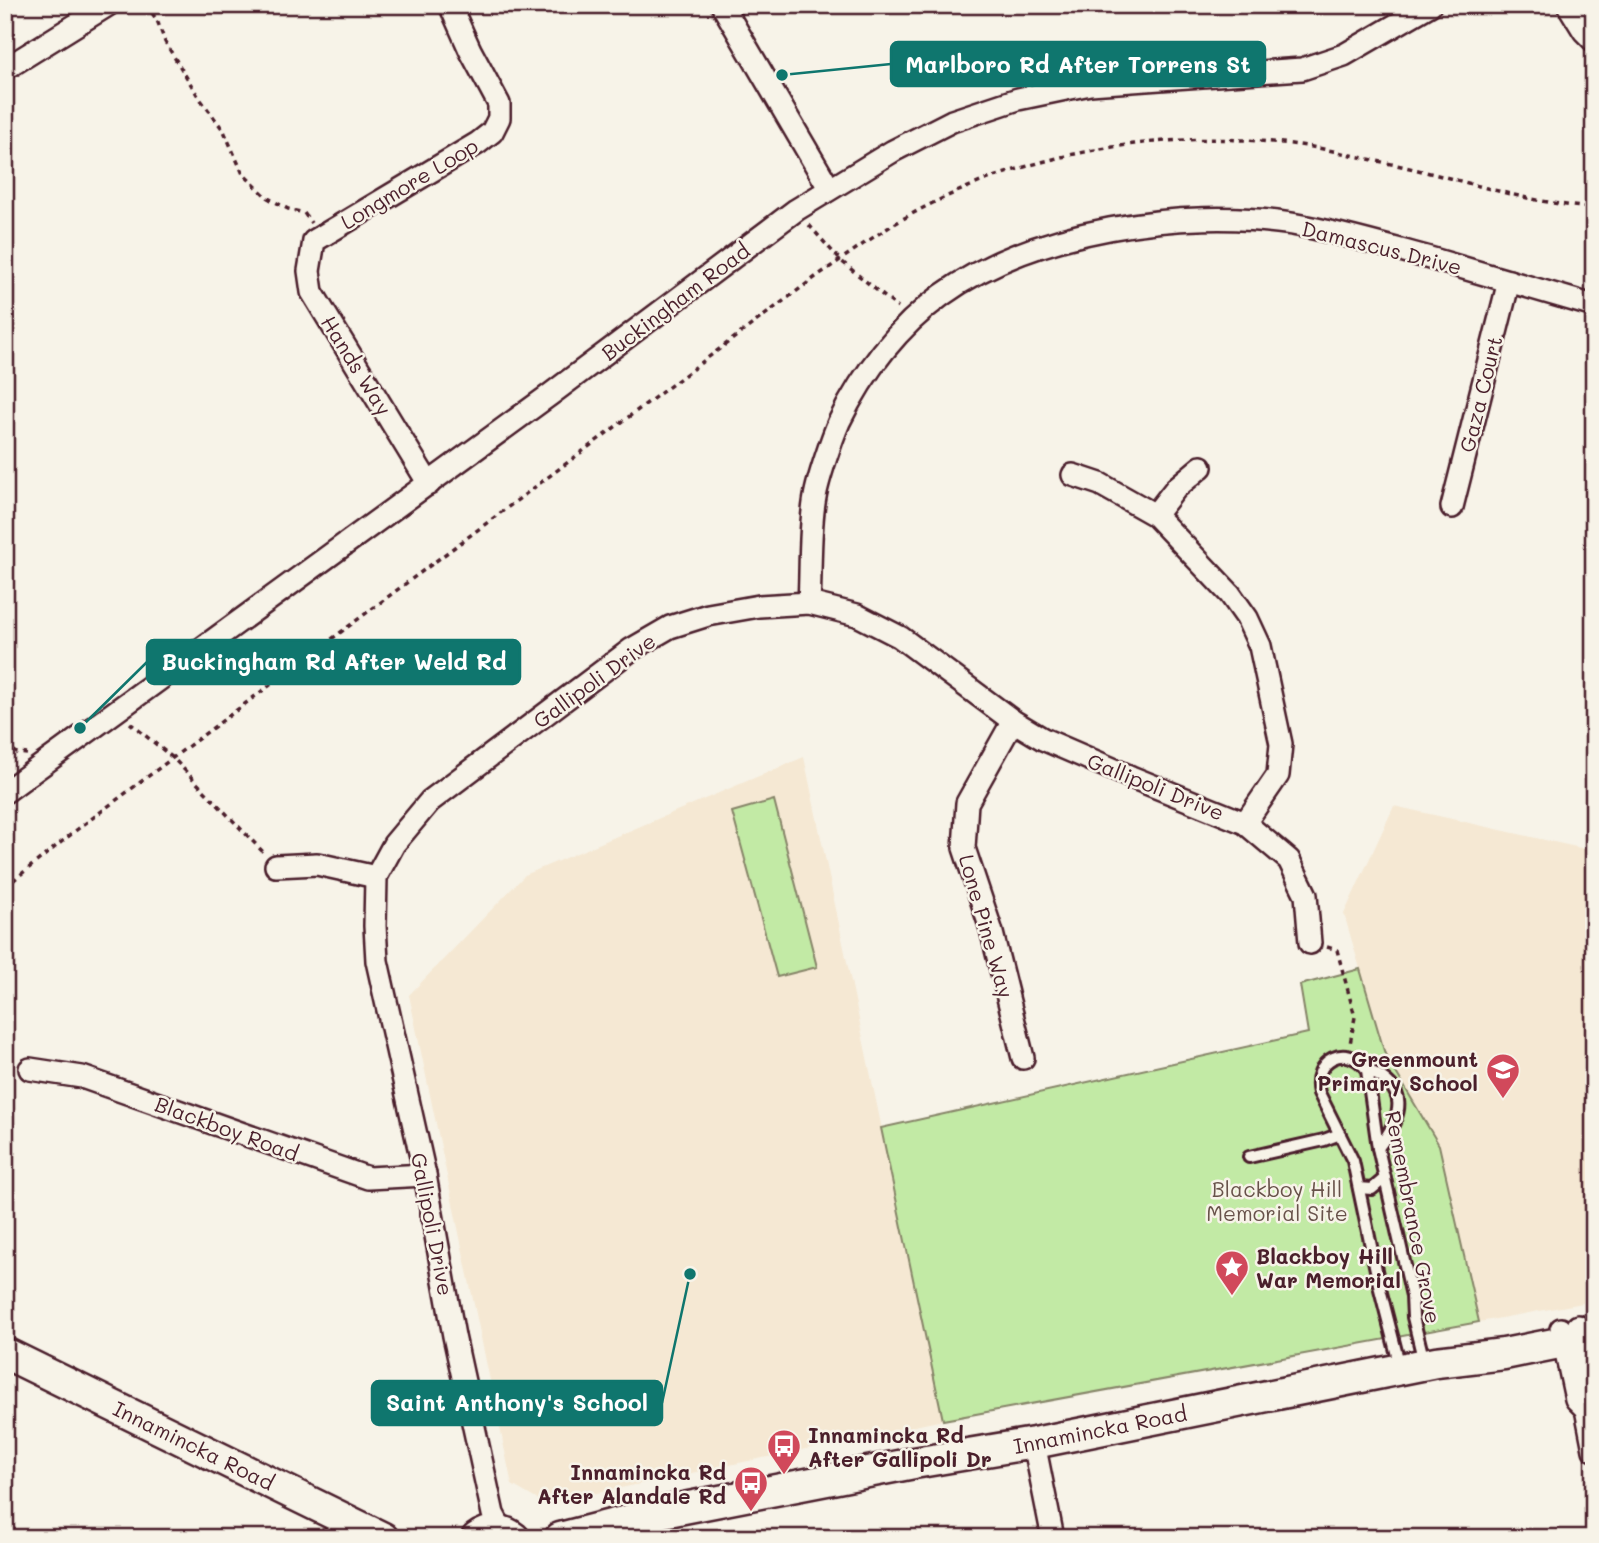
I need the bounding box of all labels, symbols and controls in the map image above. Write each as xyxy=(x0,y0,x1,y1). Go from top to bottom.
callout: Marlboro Rd After Torrens St xyxy=(891,42,1265,86)
text: Marlboro Rd After Torrens St xyxy=(905,49,1251,79)
street label: Longmore Loop xyxy=(335,131,483,235)
street label: Damascus Drive xyxy=(1299,214,1465,280)
street label: Buckingham Road xyxy=(595,236,755,366)
street label: Hands Way xyxy=(316,310,398,420)
street label: Gaza Court xyxy=(1453,333,1507,455)
street label: Gallipoli Drive xyxy=(527,626,661,734)
callout: Buckingham Rd After Weld Rd xyxy=(147,640,520,684)
text: Buckingham Rd After Weld Rd xyxy=(161,646,507,676)
street label: Gallipoli Drive xyxy=(1084,746,1228,826)
street label: Lone Pine Way xyxy=(954,851,1020,1001)
place label: Greenmount Primary School xyxy=(1317,1045,1478,1097)
school or university icon: Greenmount Primary School xyxy=(1484,1051,1522,1100)
street label: Blackboy Road xyxy=(152,1090,302,1166)
street label: Remembrance Grove xyxy=(1380,1108,1448,1326)
street label: Gallipoli Drive xyxy=(406,1150,460,1298)
park label: Blackboy Hill Memorial Site xyxy=(1206,1175,1348,1226)
place label: Blackboy Hill War Memorial xyxy=(1256,1242,1401,1293)
place icon: Blackboy Hill War Memorial xyxy=(1213,1248,1251,1297)
callout: Saint Anthony's School xyxy=(372,1381,662,1425)
text: Saint Anthony's School xyxy=(386,1387,648,1417)
street label: Innamincka Road xyxy=(109,1394,279,1496)
street label: Innamincka Road xyxy=(1011,1399,1189,1459)
place label: Innamincka Rd After Gallipoli Dr xyxy=(808,1421,992,1472)
bus stop icon: Innamincka Rd After Gallipoli Dr xyxy=(765,1427,803,1476)
place label: Innamincka Rd After Alandale Rd xyxy=(537,1458,726,1509)
bus stop icon: Innamincka Rd After Alandale Rd xyxy=(732,1464,770,1513)

